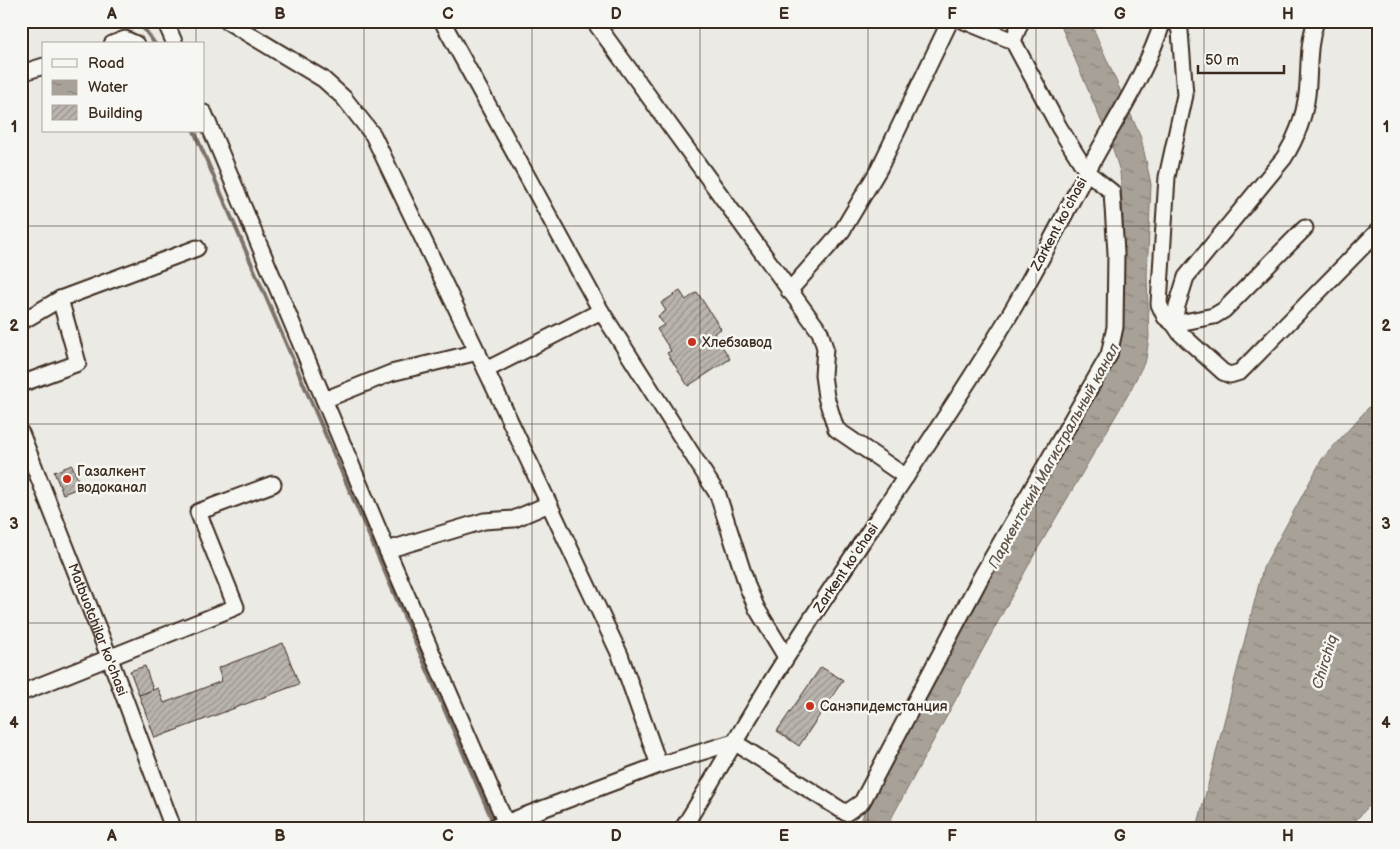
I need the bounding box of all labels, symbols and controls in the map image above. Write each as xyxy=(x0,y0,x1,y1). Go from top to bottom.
text: A xyxy=(106,5,117,24)
text: B xyxy=(274,5,286,24)
text: C xyxy=(442,5,454,24)
text: D xyxy=(610,5,622,24)
text: E xyxy=(779,5,789,24)
text: F xyxy=(947,5,957,24)
text: G xyxy=(1114,5,1126,24)
text: H xyxy=(1282,5,1294,24)
legend xyxy=(42,42,205,132)
scale bar xyxy=(1198,42,1284,74)
text: 50 m xyxy=(1205,51,1239,70)
text: Road xyxy=(88,54,124,73)
text: Water xyxy=(88,78,128,97)
text: Building xyxy=(88,104,143,123)
text: 1 xyxy=(11,118,17,137)
text: 1 xyxy=(1383,118,1389,137)
street label: Zarkent koʻchasi xyxy=(1027,174,1091,275)
text: 2 xyxy=(9,317,19,336)
text: 2 xyxy=(1381,317,1391,336)
place label: Хлебзавод xyxy=(702,334,772,351)
marker: Хлебзавод xyxy=(686,336,698,348)
water label: Паркентский Магистральный канал xyxy=(984,340,1124,572)
place label: Газалкент водоканал xyxy=(77,463,147,496)
marker: Газалкент водоканал xyxy=(61,473,73,485)
text: 3 xyxy=(9,515,19,534)
text: 3 xyxy=(1381,515,1391,534)
street label: Zarkent koʻchasi xyxy=(809,520,882,616)
street label: Matbuotchilar ko'chasi xyxy=(65,561,131,698)
water label: Chirchiq xyxy=(1308,632,1342,691)
place label: Санэпидемстанция xyxy=(820,698,948,715)
marker: Санэпидемстанция xyxy=(804,700,816,712)
text: 4 xyxy=(9,714,19,733)
text: 4 xyxy=(1381,714,1391,733)
text: A xyxy=(106,827,117,846)
text: B xyxy=(274,827,286,846)
text: C xyxy=(442,827,454,846)
text: D xyxy=(610,827,622,846)
text: E xyxy=(779,827,789,846)
text: F xyxy=(947,827,957,846)
text: G xyxy=(1114,827,1126,846)
text: H xyxy=(1282,827,1294,846)

